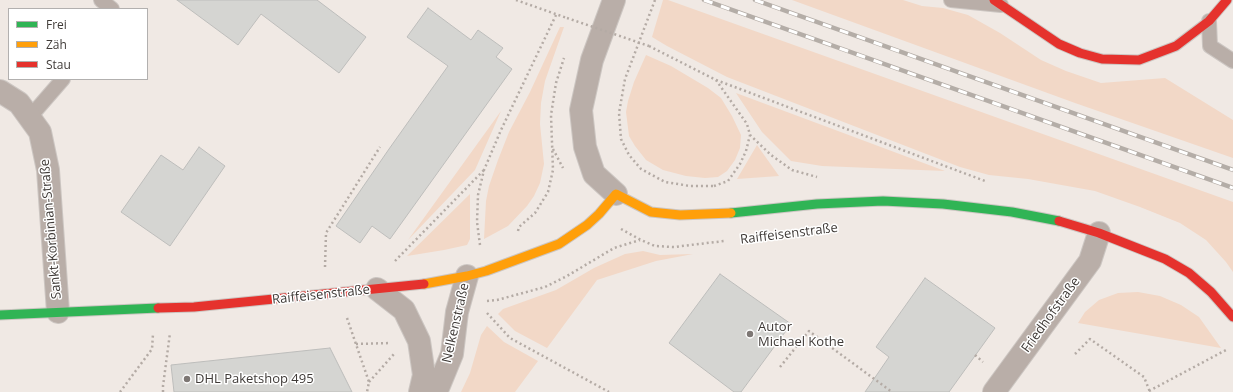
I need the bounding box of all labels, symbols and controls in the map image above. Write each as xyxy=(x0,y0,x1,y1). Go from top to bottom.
legend xyxy=(8,8,148,80)
text: Frei xyxy=(46,16,67,33)
text: Zäh xyxy=(46,36,67,53)
text: Stau xyxy=(46,56,71,73)
street label: Sankt-Korbinian-Straße xyxy=(37,158,65,300)
street label: Raiffeisenstraße xyxy=(739,220,839,248)
street label: Friedhofstraße xyxy=(1018,274,1084,356)
street label: Raiffeisenstraße xyxy=(271,282,371,308)
street label: Nelkenstraße xyxy=(439,282,473,364)
place label: Autor Michael Kothe xyxy=(758,319,844,350)
marker: Autor Michael Kothe xyxy=(745,329,755,339)
place label: DHL Paketshop 495 xyxy=(195,371,314,387)
marker: DHL Paketshop 495 xyxy=(182,374,192,384)

